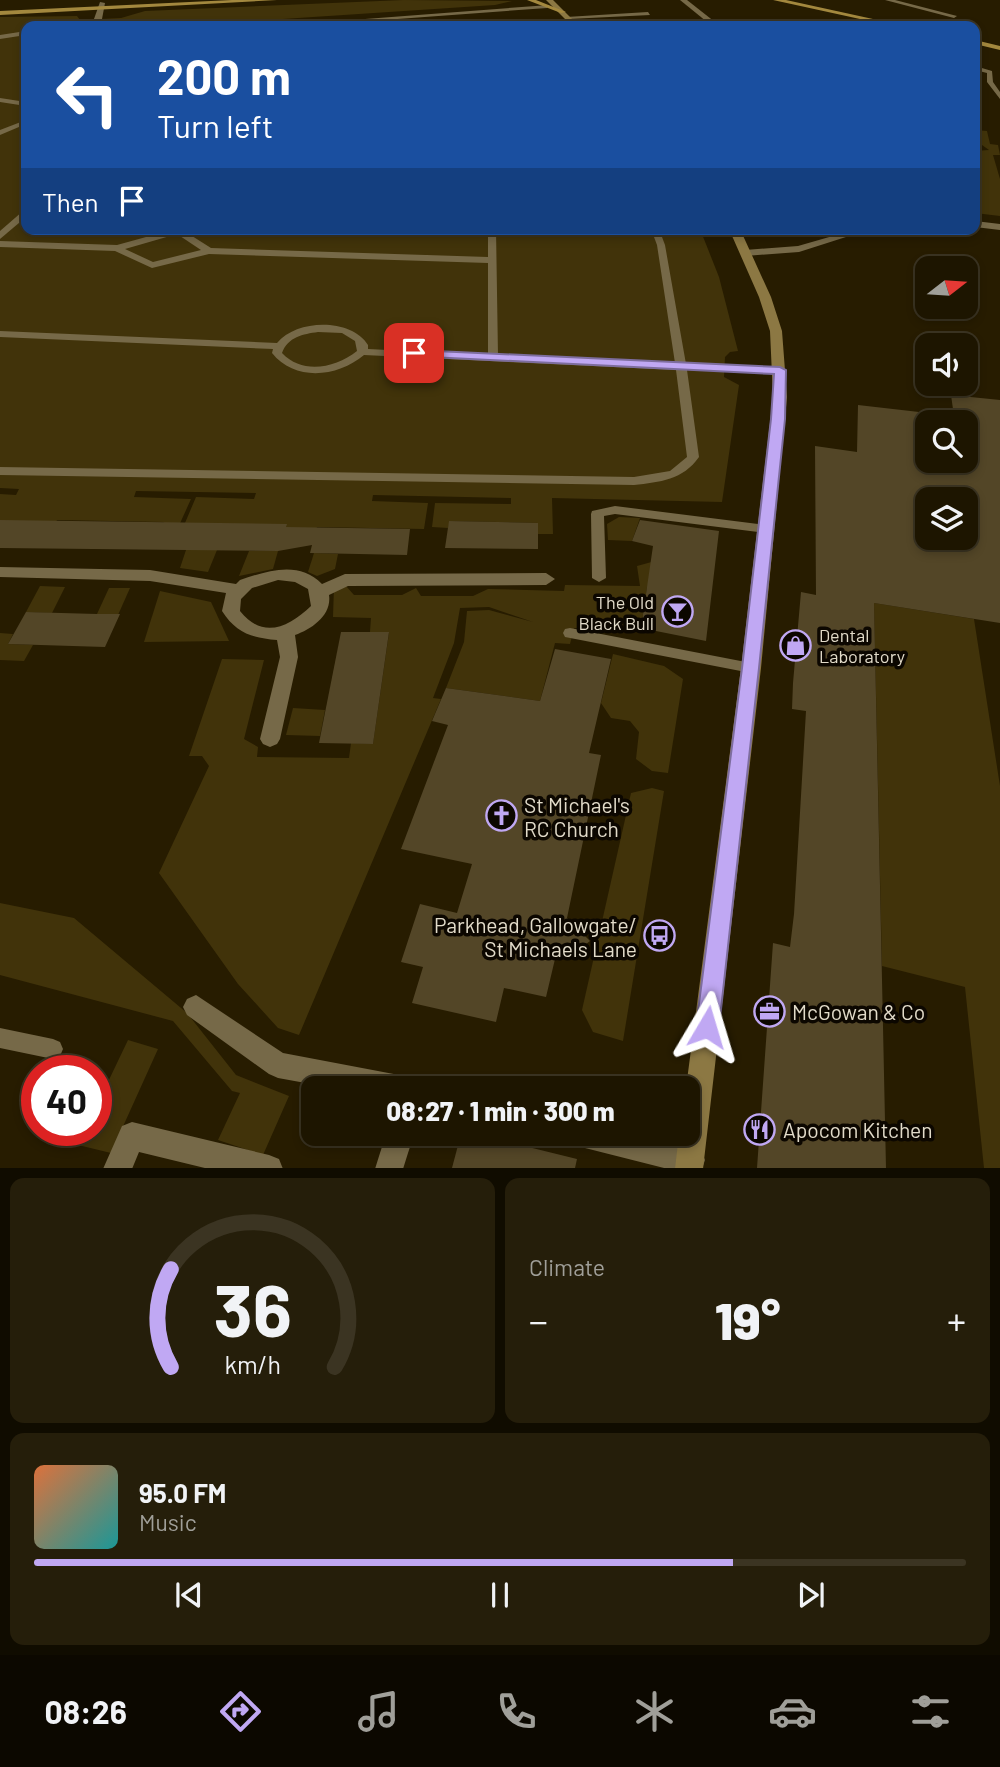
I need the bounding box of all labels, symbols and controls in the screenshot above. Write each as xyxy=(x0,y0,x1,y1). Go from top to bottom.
text: 200 m xyxy=(157,46,291,105)
icon: left xyxy=(42,49,133,140)
text: Turn left xyxy=(157,106,274,144)
icon: arrive xyxy=(113,182,151,220)
text: Then xyxy=(42,186,99,217)
north arrow xyxy=(915,256,978,318)
map controls xyxy=(915,256,978,550)
pin xyxy=(384,323,444,383)
button: sound xyxy=(915,333,978,396)
icon: arrive xyxy=(395,334,433,372)
button: search xyxy=(915,410,978,473)
button: layers xyxy=(915,487,978,550)
place label: The Old Black Bull xyxy=(578,591,654,634)
bar icon: The Old Black Bull xyxy=(660,595,694,629)
place label: Dental Laboratory xyxy=(819,624,905,667)
shop icon: Dental Laboratory xyxy=(779,628,813,662)
place label: St Michael's RC Church xyxy=(524,792,630,841)
church icon: St Michael's RC Church xyxy=(484,799,518,833)
place label: Parkhead, Gallowgate/ St Michaels Lane xyxy=(434,912,637,961)
bus stop icon: Parkhead, Gallowgate/ St Michaels Lane xyxy=(643,919,677,953)
position arrow xyxy=(670,990,744,1064)
office icon: McGowan & Co xyxy=(752,994,786,1028)
place label: McGowan & Co xyxy=(792,999,925,1024)
speed limit sign: 40 xyxy=(21,1055,112,1146)
text: 08:27 · 1 min · 300 m xyxy=(386,1095,615,1126)
restaurant icon: Apocom Kitchen xyxy=(743,1112,777,1146)
place label: Apocom Kitchen xyxy=(783,1117,933,1142)
text: Climate xyxy=(529,1253,605,1281)
text: 36 xyxy=(213,1264,292,1352)
text: 19° xyxy=(715,1288,780,1350)
text: − xyxy=(529,1297,548,1343)
text: + xyxy=(947,1297,966,1343)
text: km/h xyxy=(224,1348,281,1378)
text: 95.0 FM xyxy=(139,1477,226,1508)
text: Music xyxy=(139,1508,197,1536)
icon: previous xyxy=(170,1576,208,1614)
icon: pause xyxy=(481,1576,519,1614)
icon: next xyxy=(792,1576,830,1614)
icon: directions xyxy=(216,1687,265,1736)
icon: music xyxy=(354,1687,403,1736)
icon: phone xyxy=(492,1687,541,1736)
icon: climate xyxy=(630,1687,679,1736)
icon: car xyxy=(768,1687,817,1736)
icon: filters xyxy=(906,1687,955,1736)
text: 08:26 xyxy=(45,1692,127,1730)

